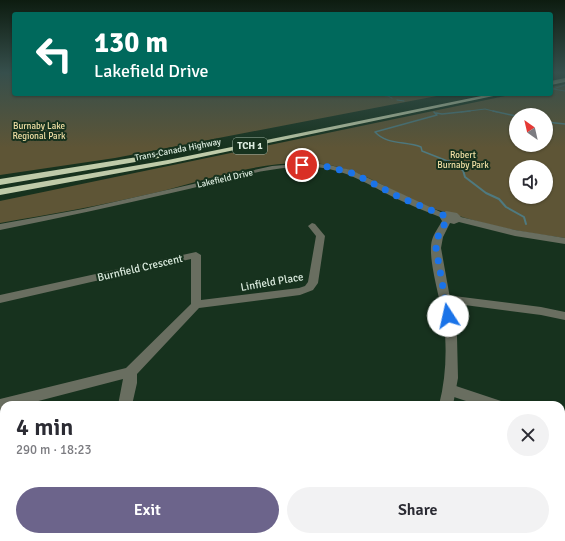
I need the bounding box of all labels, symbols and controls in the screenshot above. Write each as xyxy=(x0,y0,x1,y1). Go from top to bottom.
text: 130 m xyxy=(94,26,168,60)
icon: left xyxy=(28,28,80,80)
text: Lakefield Drive xyxy=(94,60,208,82)
north arrow xyxy=(509,108,553,152)
map controls xyxy=(509,108,553,204)
park label: Burnaby Lake Regional Park xyxy=(12,121,66,142)
street label: Trans-Canada Highway xyxy=(134,136,223,164)
road number: TCH 1 xyxy=(233,138,267,154)
pin xyxy=(285,148,319,182)
park label: Robert Burnaby Park xyxy=(437,150,489,171)
icon: arrive xyxy=(291,154,313,176)
button: sound xyxy=(509,160,553,204)
street label: Lakefield Drive xyxy=(196,167,255,191)
street label: Burnfield Crescent xyxy=(96,252,184,284)
street label: Linfield Place xyxy=(240,270,304,294)
position arrow xyxy=(427,295,469,337)
text: 4 min xyxy=(16,412,73,442)
button: close xyxy=(507,414,549,456)
text: 290 m · 18:23 xyxy=(16,442,92,458)
button: Exit xyxy=(16,487,279,533)
button: Share xyxy=(287,487,549,533)

